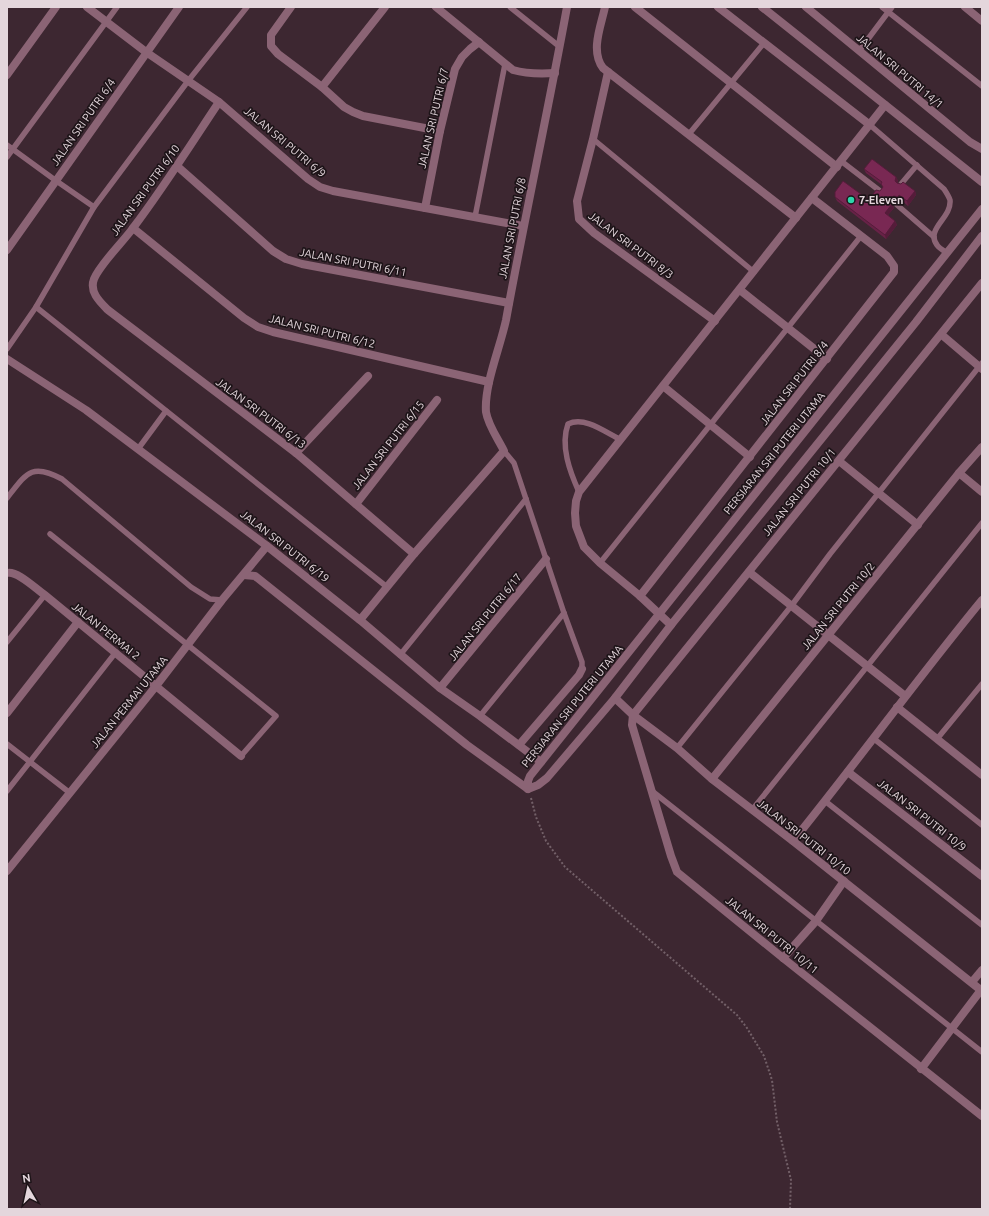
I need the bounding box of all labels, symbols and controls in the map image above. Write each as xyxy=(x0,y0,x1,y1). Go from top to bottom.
street label: JALAN SRI PUTRI 14/1 xyxy=(854,31,946,111)
street label: JALAN SRI PUTRI 6/7 xyxy=(416,67,450,169)
street label: JALAN SRI PUTRI 6/4 xyxy=(49,76,117,168)
street label: JALAN SRI PUTRI 6/9 xyxy=(242,104,328,180)
street label: JALAN SRI PUTRI 6/10 xyxy=(108,142,182,238)
street label: JALAN SRI PUTRI 6/8 xyxy=(496,176,528,280)
place label: 7-Eleven xyxy=(859,194,904,206)
marker: 7-Eleven xyxy=(846,195,856,205)
street label: JALAN SRI PUTRI 8/3 xyxy=(586,209,676,281)
street label: JALAN SRI PUTRI 6/11 xyxy=(298,246,408,278)
street label: JALAN SRI PUTRI 6/12 xyxy=(268,312,376,350)
street label: JALAN SRI PUTRI 8/4 xyxy=(758,339,830,427)
street label: JALAN SRI PUTRI 6/13 xyxy=(214,375,308,451)
street label: PERSIARAN SRI PUTERI UTAMA xyxy=(721,389,827,516)
street label: JALAN SRI PUTRI 6/15 xyxy=(350,398,426,492)
street label: JALAN SRI PUTRI 10/1 xyxy=(760,446,838,538)
street label: JALAN SRI PUTRI 6/19 xyxy=(238,508,332,584)
street label: JALAN SRI PUTRI 10/2 xyxy=(799,560,877,652)
street label: JALAN SRI PUTRI 6/17 xyxy=(446,571,524,663)
street label: JALAN PERMAI 2 xyxy=(70,600,142,662)
street label: PERSIARAN SRI PUTERI UTAMA xyxy=(519,642,625,769)
street label: JALAN PERMAI UTAMA xyxy=(88,653,170,750)
street label: JALAN SRI PUTRI 10/9 xyxy=(875,777,969,853)
street label: JALAN SRI PUTRI 10/10 xyxy=(755,797,853,877)
street label: JALAN SRI PUTRI 10/11 xyxy=(723,894,821,976)
north arrow xyxy=(8,1168,48,1208)
text: N xyxy=(21,1172,31,1185)

